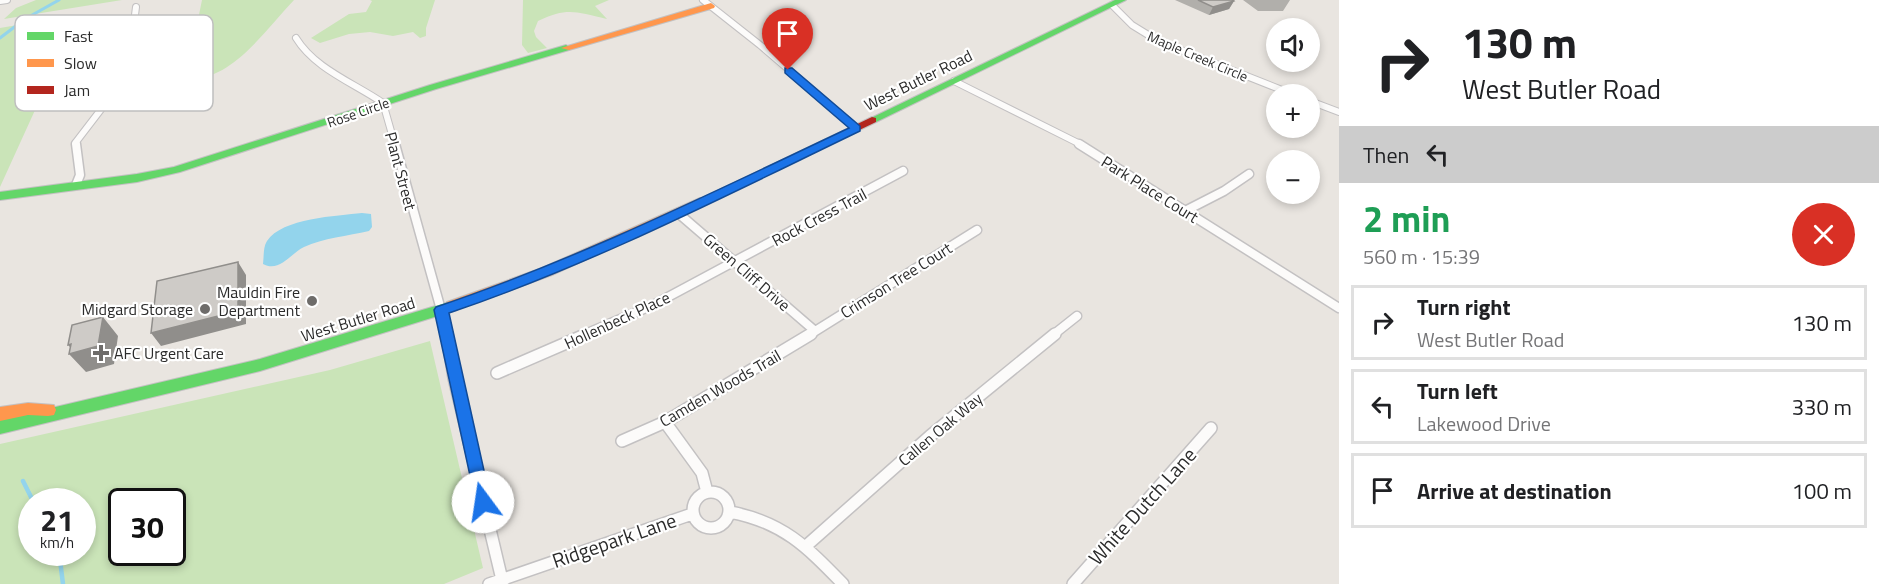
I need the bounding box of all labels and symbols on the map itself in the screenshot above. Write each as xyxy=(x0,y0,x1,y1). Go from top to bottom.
pin xyxy=(762,8,813,70)
legend xyxy=(15,15,213,111)
text: Fast xyxy=(64,24,93,48)
street label: Maple Creek Circle xyxy=(1144,25,1252,87)
street label: West Butler Road xyxy=(860,43,976,117)
text: Slow xyxy=(64,51,97,75)
text: Jam xyxy=(64,78,90,102)
street label: Rose Circle xyxy=(324,92,392,132)
street label: Plant Street xyxy=(379,129,423,213)
street label: Park Place Court xyxy=(1097,150,1204,229)
street label: Rock Cress Trail xyxy=(767,182,871,252)
street label: Green Cliff Drive xyxy=(698,227,796,317)
street label: Crimson Tree Court xyxy=(835,236,957,324)
place label: Mauldin Fire Department xyxy=(217,280,300,322)
street label: Hollenbeck Place xyxy=(560,285,674,355)
street label: West Butler Road xyxy=(298,290,418,348)
marker: Mauldin Fire Department xyxy=(305,294,319,308)
place label: Midgard Storage xyxy=(82,297,193,321)
marker: Midgard Storage xyxy=(198,302,212,316)
place label: AFC Urgent Care xyxy=(114,341,224,365)
street label: Camden Woods Trail xyxy=(655,343,785,433)
marker: AFC Urgent Care xyxy=(92,344,110,362)
street label: Callen Oak Way xyxy=(893,386,988,472)
street label: White Dutch Lane xyxy=(1081,440,1203,572)
position arrow xyxy=(451,470,515,534)
speed limit sign: 30 xyxy=(108,488,186,566)
street label: Ridgepark Lane xyxy=(548,504,680,576)

